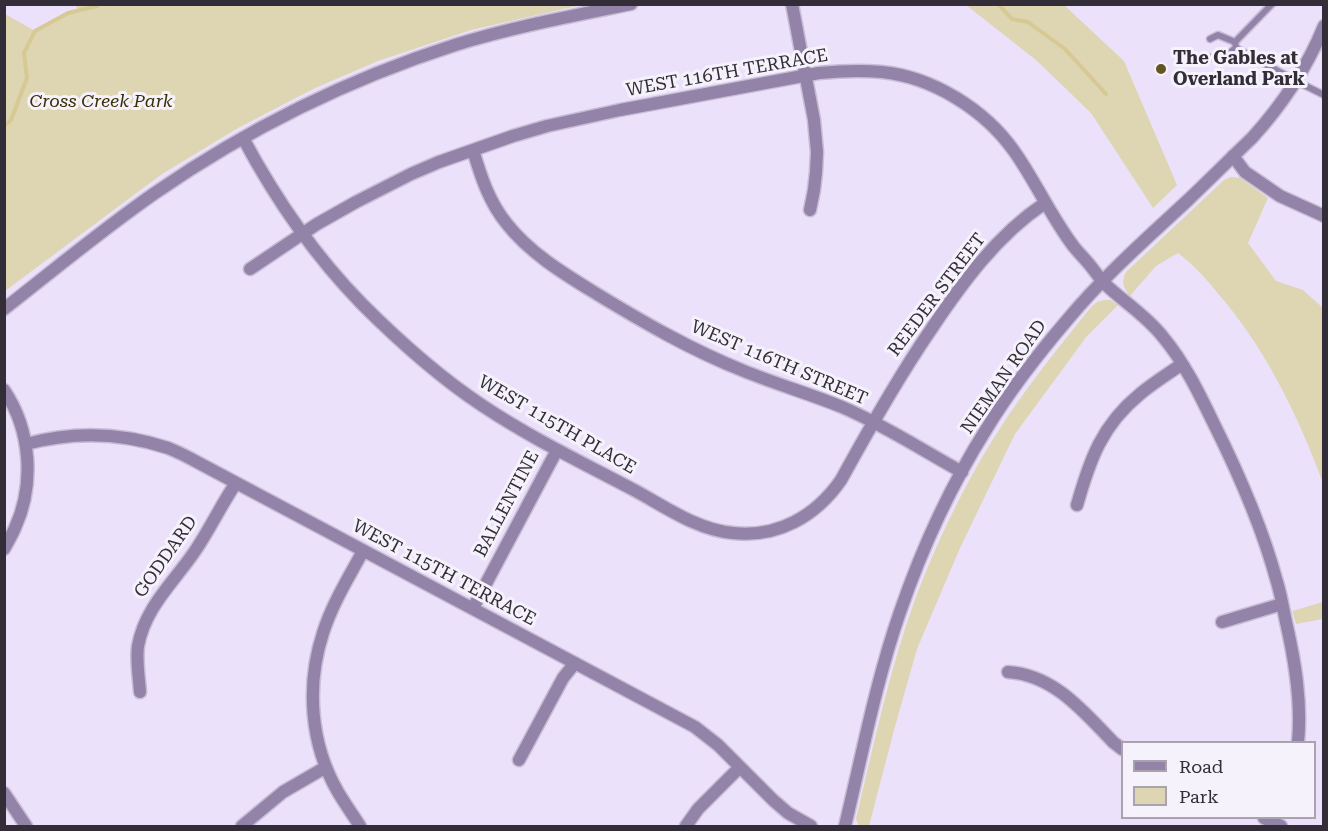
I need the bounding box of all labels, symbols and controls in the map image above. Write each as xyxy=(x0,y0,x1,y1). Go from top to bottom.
street label: WEST 116TH TERRACE xyxy=(624,45,830,101)
place label: The Gables at Overland Park xyxy=(1173,48,1305,90)
marker: The Gables at Overland Park xyxy=(1154,62,1168,76)
park label: Cross Creek Park xyxy=(29,91,173,113)
street label: REEDER STREET xyxy=(884,229,990,361)
street label: WEST 116TH STREET xyxy=(687,316,871,410)
street label: NIEMAN ROAD xyxy=(957,316,1051,438)
street label: WEST 115TH PLACE xyxy=(474,371,640,479)
street label: BALLENTINE xyxy=(470,447,544,561)
street label: GODDARD xyxy=(130,512,202,602)
street label: WEST 115TH TERRACE xyxy=(349,515,539,631)
legend xyxy=(1121,741,1316,819)
text: Road xyxy=(1179,756,1223,777)
text: Park xyxy=(1179,786,1219,807)

